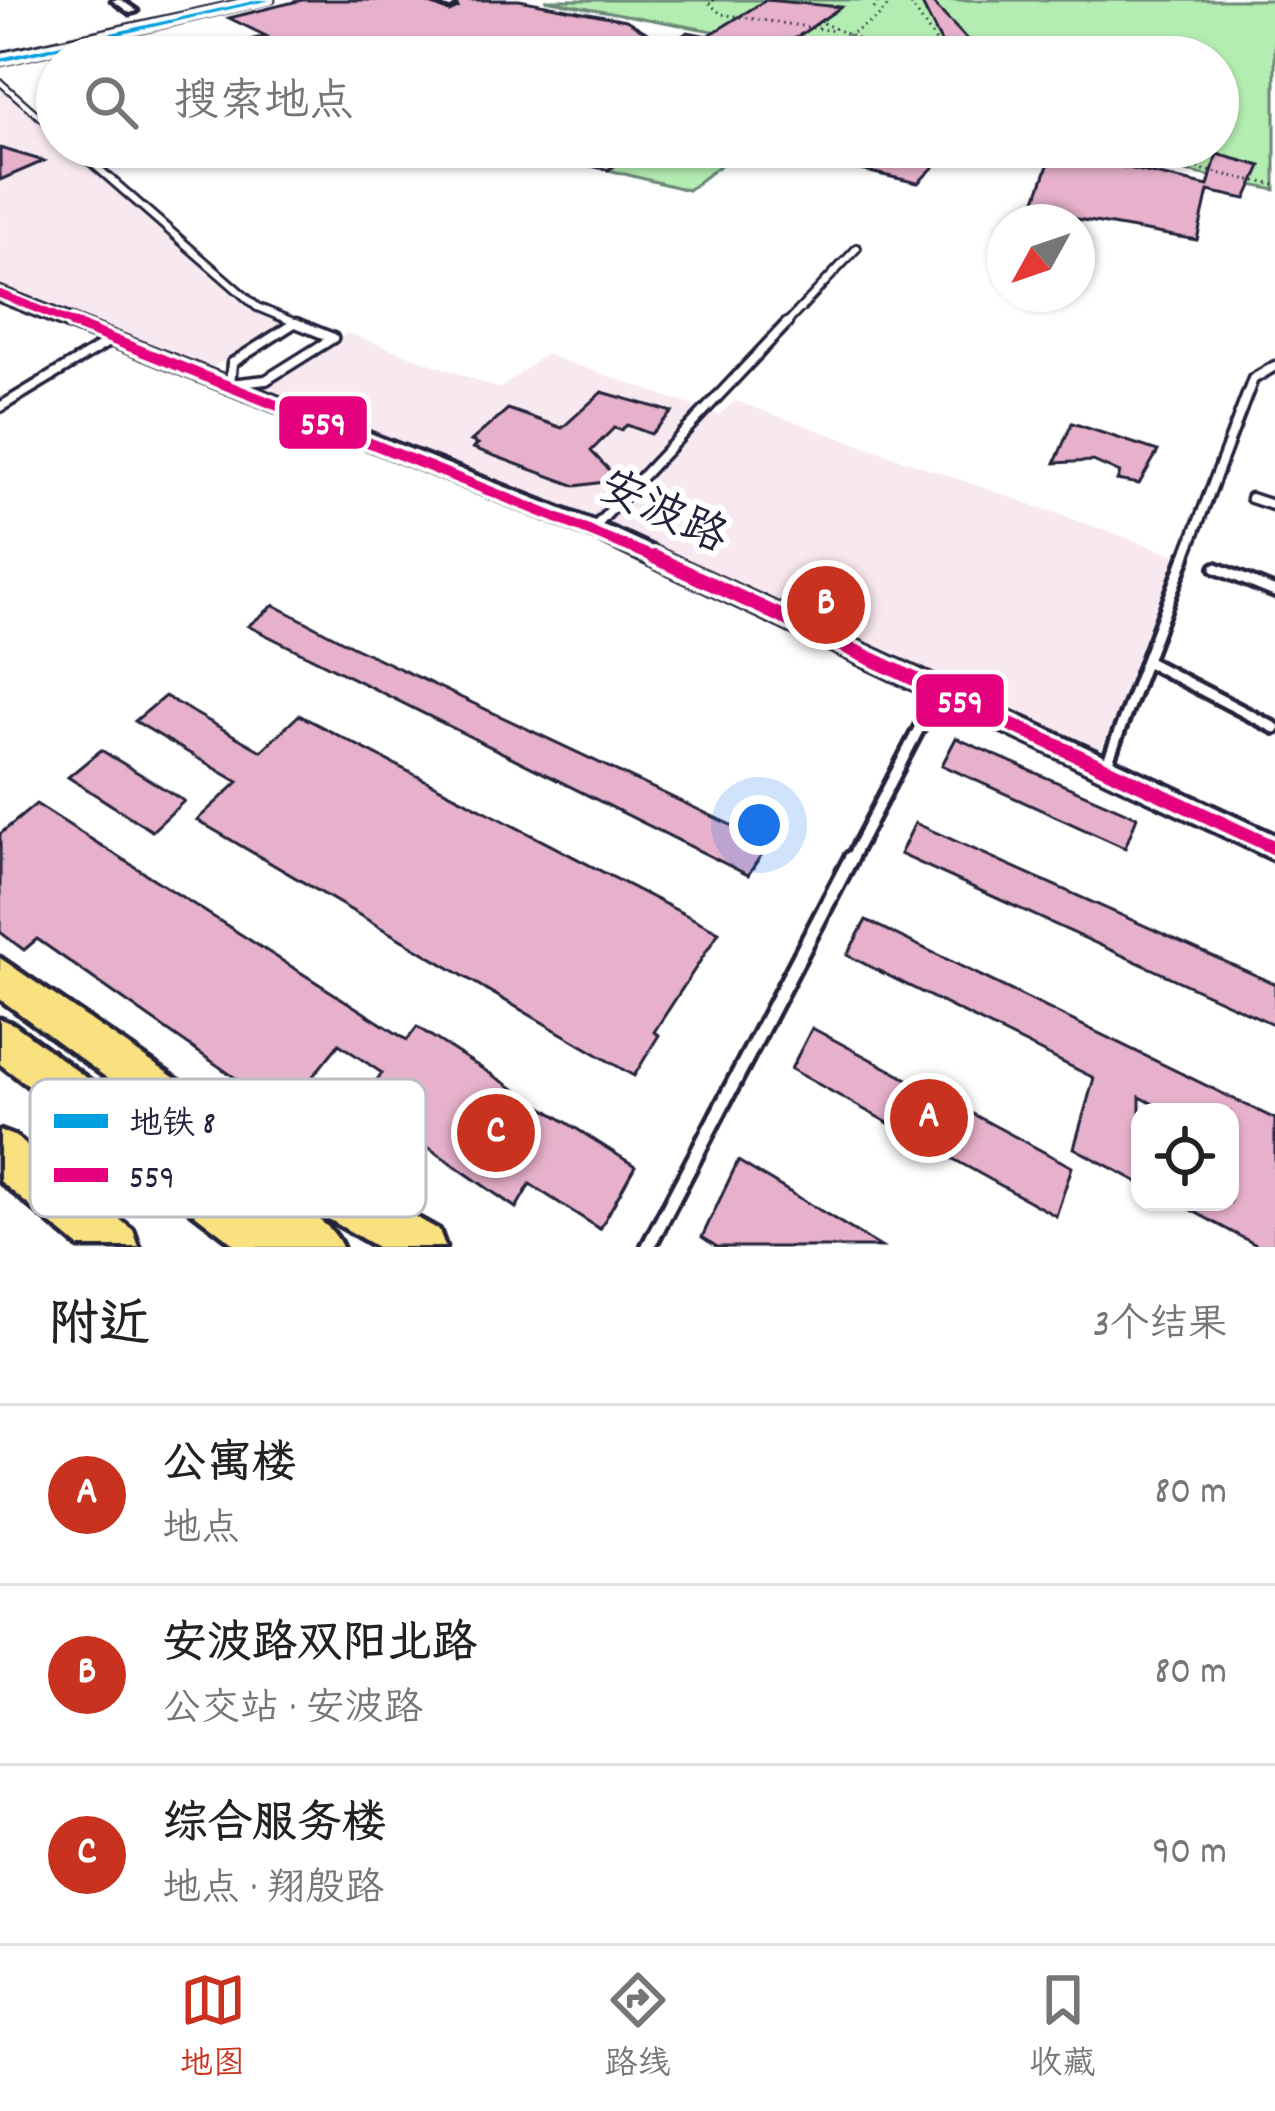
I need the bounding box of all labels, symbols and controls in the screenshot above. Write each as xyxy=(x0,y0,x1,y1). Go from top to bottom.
search box xyxy=(36,36,1239,168)
icon: search xyxy=(78,69,144,135)
text: 搜索地点 xyxy=(174,73,354,137)
north arrow xyxy=(987,204,1095,312)
line badge: 559 xyxy=(277,394,369,451)
text: 559 xyxy=(300,404,346,451)
street label: 安波路 xyxy=(587,457,737,573)
pin: B xyxy=(787,560,865,650)
line badge: 559 xyxy=(914,672,1006,729)
text: 559 xyxy=(937,682,983,729)
your location xyxy=(729,795,789,855)
pin: A xyxy=(890,1073,968,1163)
legend xyxy=(30,1079,426,1217)
pin: C xyxy=(457,1088,535,1178)
text: 地铁 8 xyxy=(129,1103,216,1150)
map controls xyxy=(1131,1103,1239,1211)
button: locate xyxy=(1131,1103,1239,1211)
text: 559 xyxy=(129,1157,175,1204)
text: 附近 xyxy=(48,1293,150,1365)
text: 3个结果 xyxy=(1093,1300,1227,1355)
text: 公寓楼 xyxy=(162,1435,297,1499)
text: A xyxy=(76,1467,98,1522)
text: 80 m xyxy=(1154,1467,1227,1522)
text: 地点 xyxy=(162,1504,240,1559)
text: 安波路双阳北路 xyxy=(162,1615,477,1679)
text: B xyxy=(78,1647,96,1702)
text: 80 m xyxy=(1154,1647,1227,1702)
text: 公交站 · 安波路 xyxy=(162,1684,423,1739)
text: 综合服务楼 xyxy=(162,1795,387,1859)
text: C xyxy=(77,1827,97,1882)
text: 90 m xyxy=(1152,1827,1227,1882)
text: 地点 · 翔殷路 xyxy=(162,1864,384,1919)
tab: 地图 xyxy=(180,1967,246,2090)
tab: 路线 xyxy=(605,1967,671,2090)
tab: 收藏 xyxy=(1030,1967,1096,2090)

